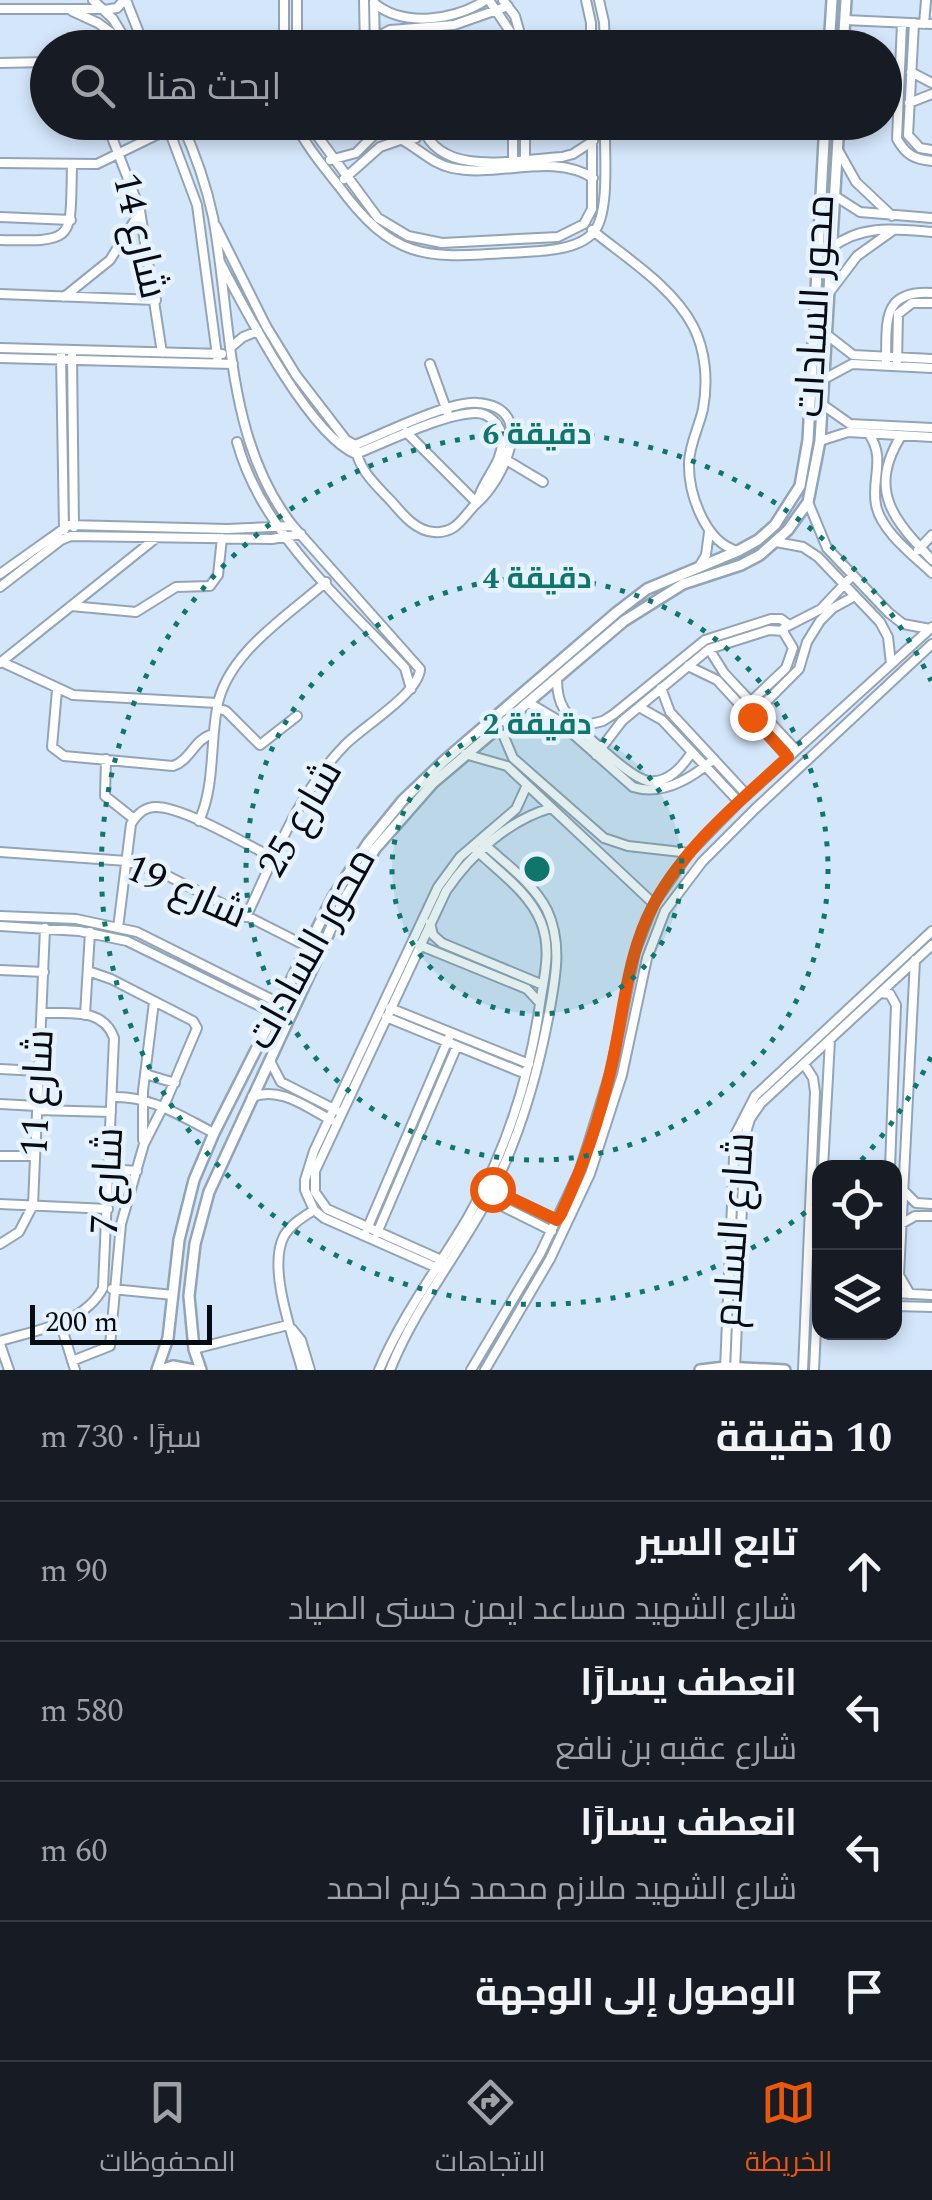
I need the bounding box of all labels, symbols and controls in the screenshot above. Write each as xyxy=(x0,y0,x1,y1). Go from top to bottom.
search box xyxy=(30,30,902,140)
icon: search xyxy=(65,58,120,113)
text: ابحث هنا xyxy=(145,59,281,117)
street label: شارع 14 xyxy=(95,167,183,305)
street label: محور السادات xyxy=(780,193,852,419)
text: 6 دقيقة xyxy=(482,412,592,458)
text: 4 دقيقة xyxy=(482,556,592,602)
route end xyxy=(730,695,776,741)
text: 2 دقيقة xyxy=(482,702,592,748)
street label: شارع 25 xyxy=(243,749,359,889)
street label: محور السادات xyxy=(231,837,393,1061)
street label: شارع 19 xyxy=(115,838,257,946)
centre of rings xyxy=(519,851,555,887)
street label: شارع 11 xyxy=(4,1028,72,1158)
street label: شارع 7 xyxy=(75,1126,141,1236)
street label: شارع السلام xyxy=(698,1130,772,1330)
map controls xyxy=(812,1160,902,1340)
button: locate xyxy=(812,1160,902,1250)
route start xyxy=(470,1167,516,1213)
button: layers xyxy=(812,1250,902,1340)
scale bar xyxy=(30,1300,212,1344)
text: 200 m xyxy=(45,1301,118,1344)
text: 10 دقيقة xyxy=(716,1407,892,1470)
text: سيرًا · 730 m xyxy=(40,1413,202,1462)
text: تابع السير xyxy=(636,1515,797,1573)
icon: ahead xyxy=(837,1544,892,1599)
text: 90 m xyxy=(40,1547,108,1596)
text: شارع الشهيد مساعد ايمن حسنى الصياد xyxy=(288,1585,797,1634)
text: انعطف يسارًا xyxy=(580,1655,797,1713)
icon: left xyxy=(837,1684,892,1739)
text: 580 m xyxy=(40,1687,124,1736)
text: شارع عقبه بن نافع xyxy=(555,1725,797,1774)
text: انعطف يسارًا xyxy=(580,1795,797,1853)
icon: left xyxy=(837,1824,892,1879)
text: 60 m xyxy=(40,1827,108,1876)
text: شارع الشهيد ملازم محمد كريم احمد xyxy=(327,1865,797,1914)
icon: arrive xyxy=(837,1964,892,2019)
text: الوصول إلى الوجهة xyxy=(475,1965,797,2023)
tab: المحفوظات xyxy=(100,2075,236,2187)
tab: الاتجاهات xyxy=(435,2075,546,2187)
tab: الخريطة xyxy=(745,2075,832,2187)

